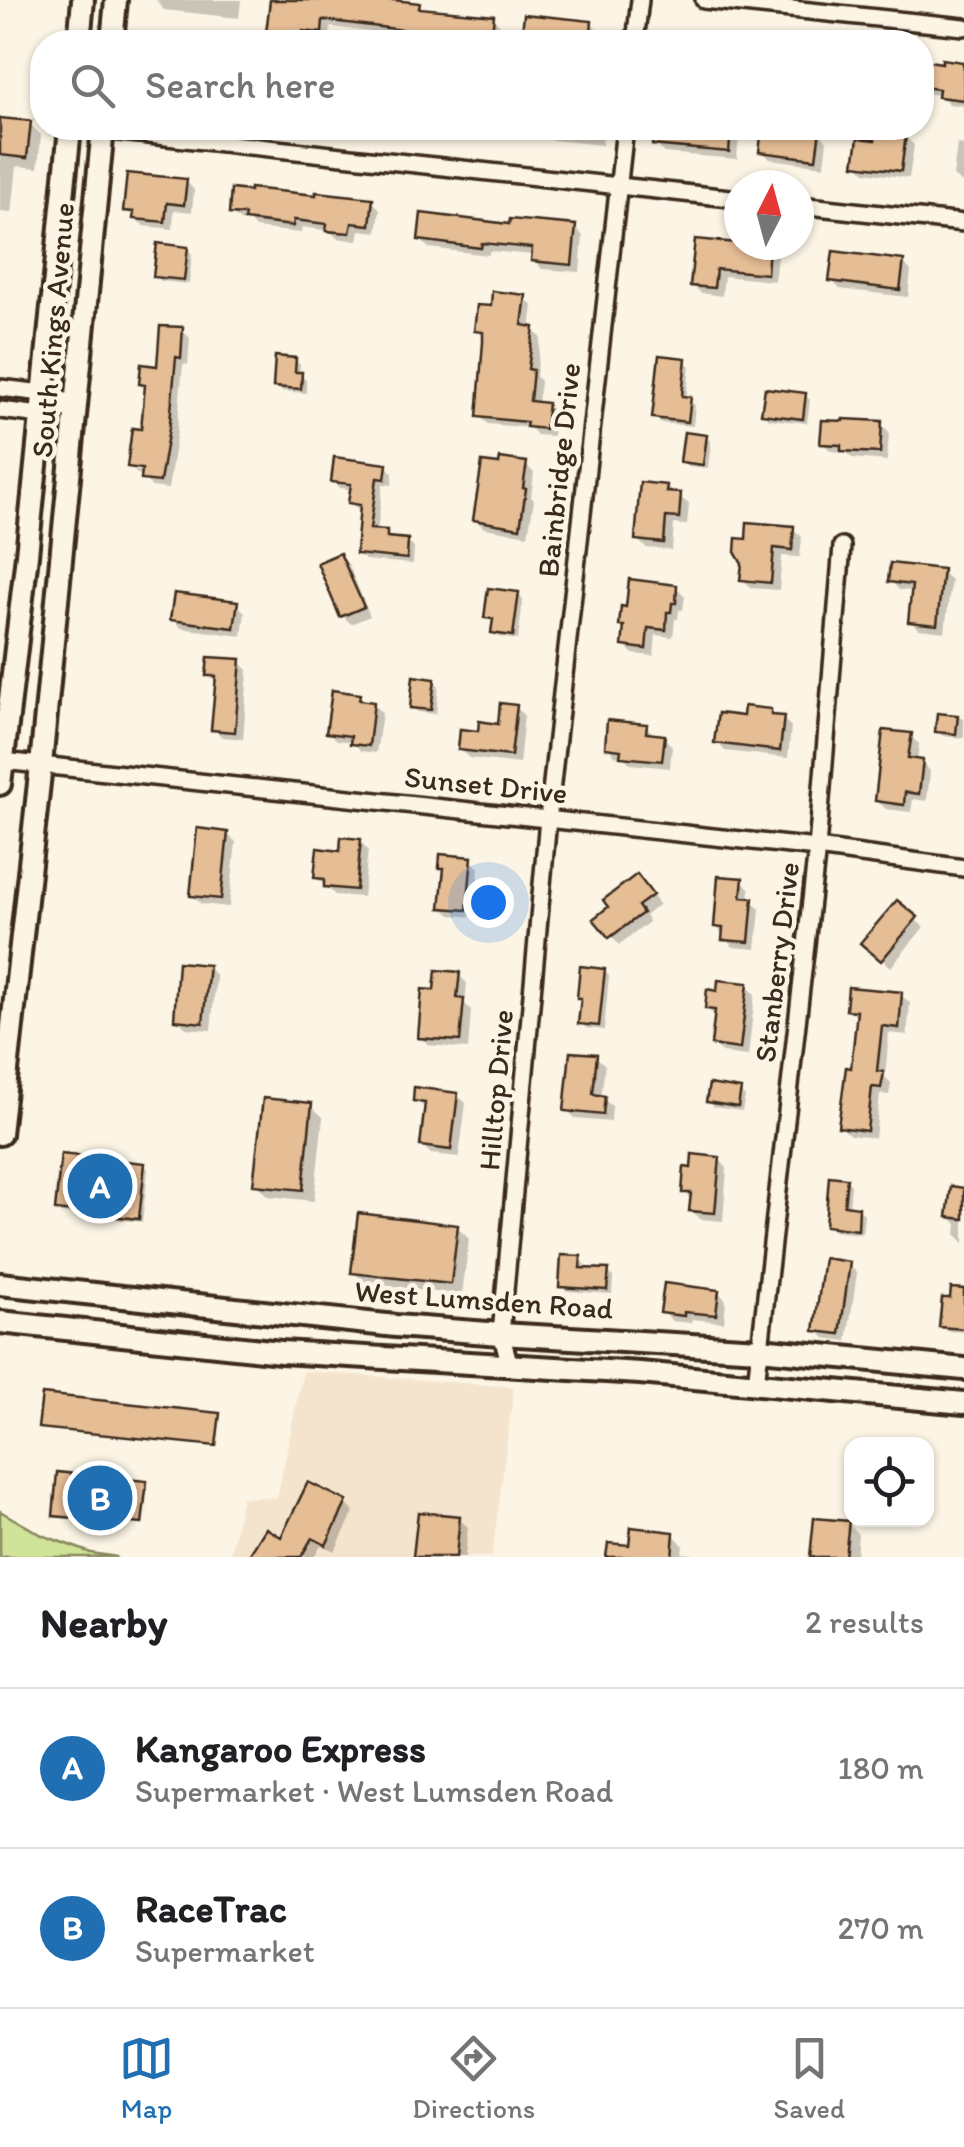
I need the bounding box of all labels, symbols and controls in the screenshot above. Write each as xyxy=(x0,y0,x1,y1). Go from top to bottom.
search box xyxy=(30,30,934,140)
icon: search xyxy=(65,58,120,113)
text: Search here xyxy=(145,62,336,108)
north arrow xyxy=(724,170,814,260)
street label: South Kings Avenue xyxy=(23,201,82,459)
street label: Bainbridge Drive xyxy=(529,361,588,579)
street label: Sunset Drive xyxy=(403,758,569,811)
street label: Stanberry Drive xyxy=(746,860,807,1064)
your location xyxy=(463,877,514,928)
street label: Hilltop Drive xyxy=(470,1008,521,1172)
pin: A xyxy=(68,1148,132,1224)
street label: West Lumsden Road xyxy=(353,1272,615,1327)
map controls xyxy=(844,1437,934,1527)
button: locate xyxy=(844,1437,934,1527)
pin: B xyxy=(68,1460,132,1536)
text: Nearby xyxy=(40,1597,167,1648)
text: 2 results xyxy=(805,1603,924,1641)
text: Kangaroo Express xyxy=(135,1726,426,1772)
text: A xyxy=(62,1749,83,1787)
text: 180 m xyxy=(838,1749,924,1787)
text: Supermarket · West Lumsden Road xyxy=(135,1772,613,1810)
text: RaceTrac xyxy=(135,1886,287,1932)
text: B xyxy=(62,1909,83,1947)
text: 270 m xyxy=(837,1909,924,1947)
text: Supermarket xyxy=(135,1932,315,1970)
tab: Map xyxy=(119,2031,174,2125)
tab: Directions xyxy=(412,2031,535,2125)
tab: Saved xyxy=(773,2031,845,2125)

